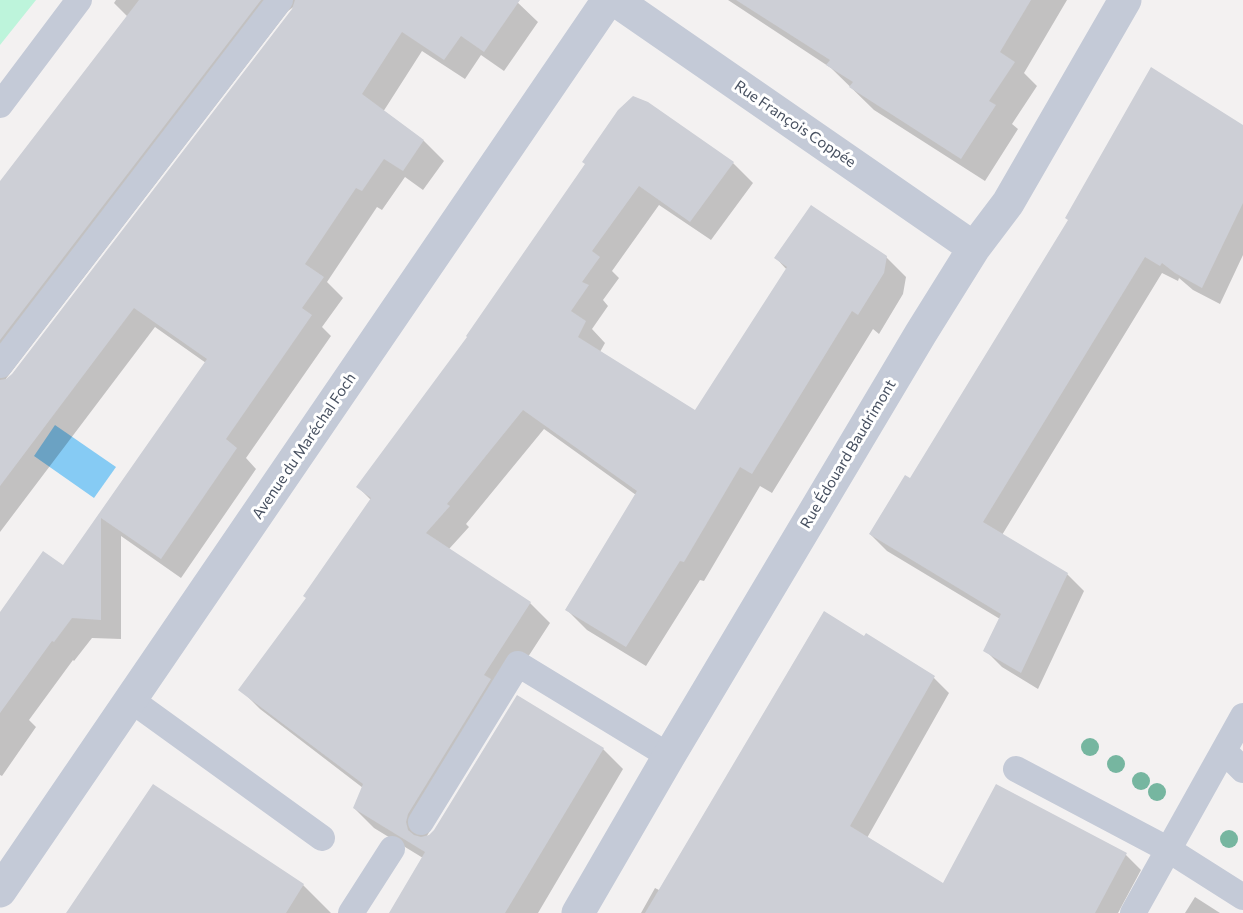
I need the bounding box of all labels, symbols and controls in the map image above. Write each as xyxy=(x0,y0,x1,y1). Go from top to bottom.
street label: Rue François Coppée xyxy=(731,77,859,171)
street label: Avenue du Maréchal Foch xyxy=(248,370,360,522)
street label: Rue Édouard Baudrimont xyxy=(796,376,900,532)

